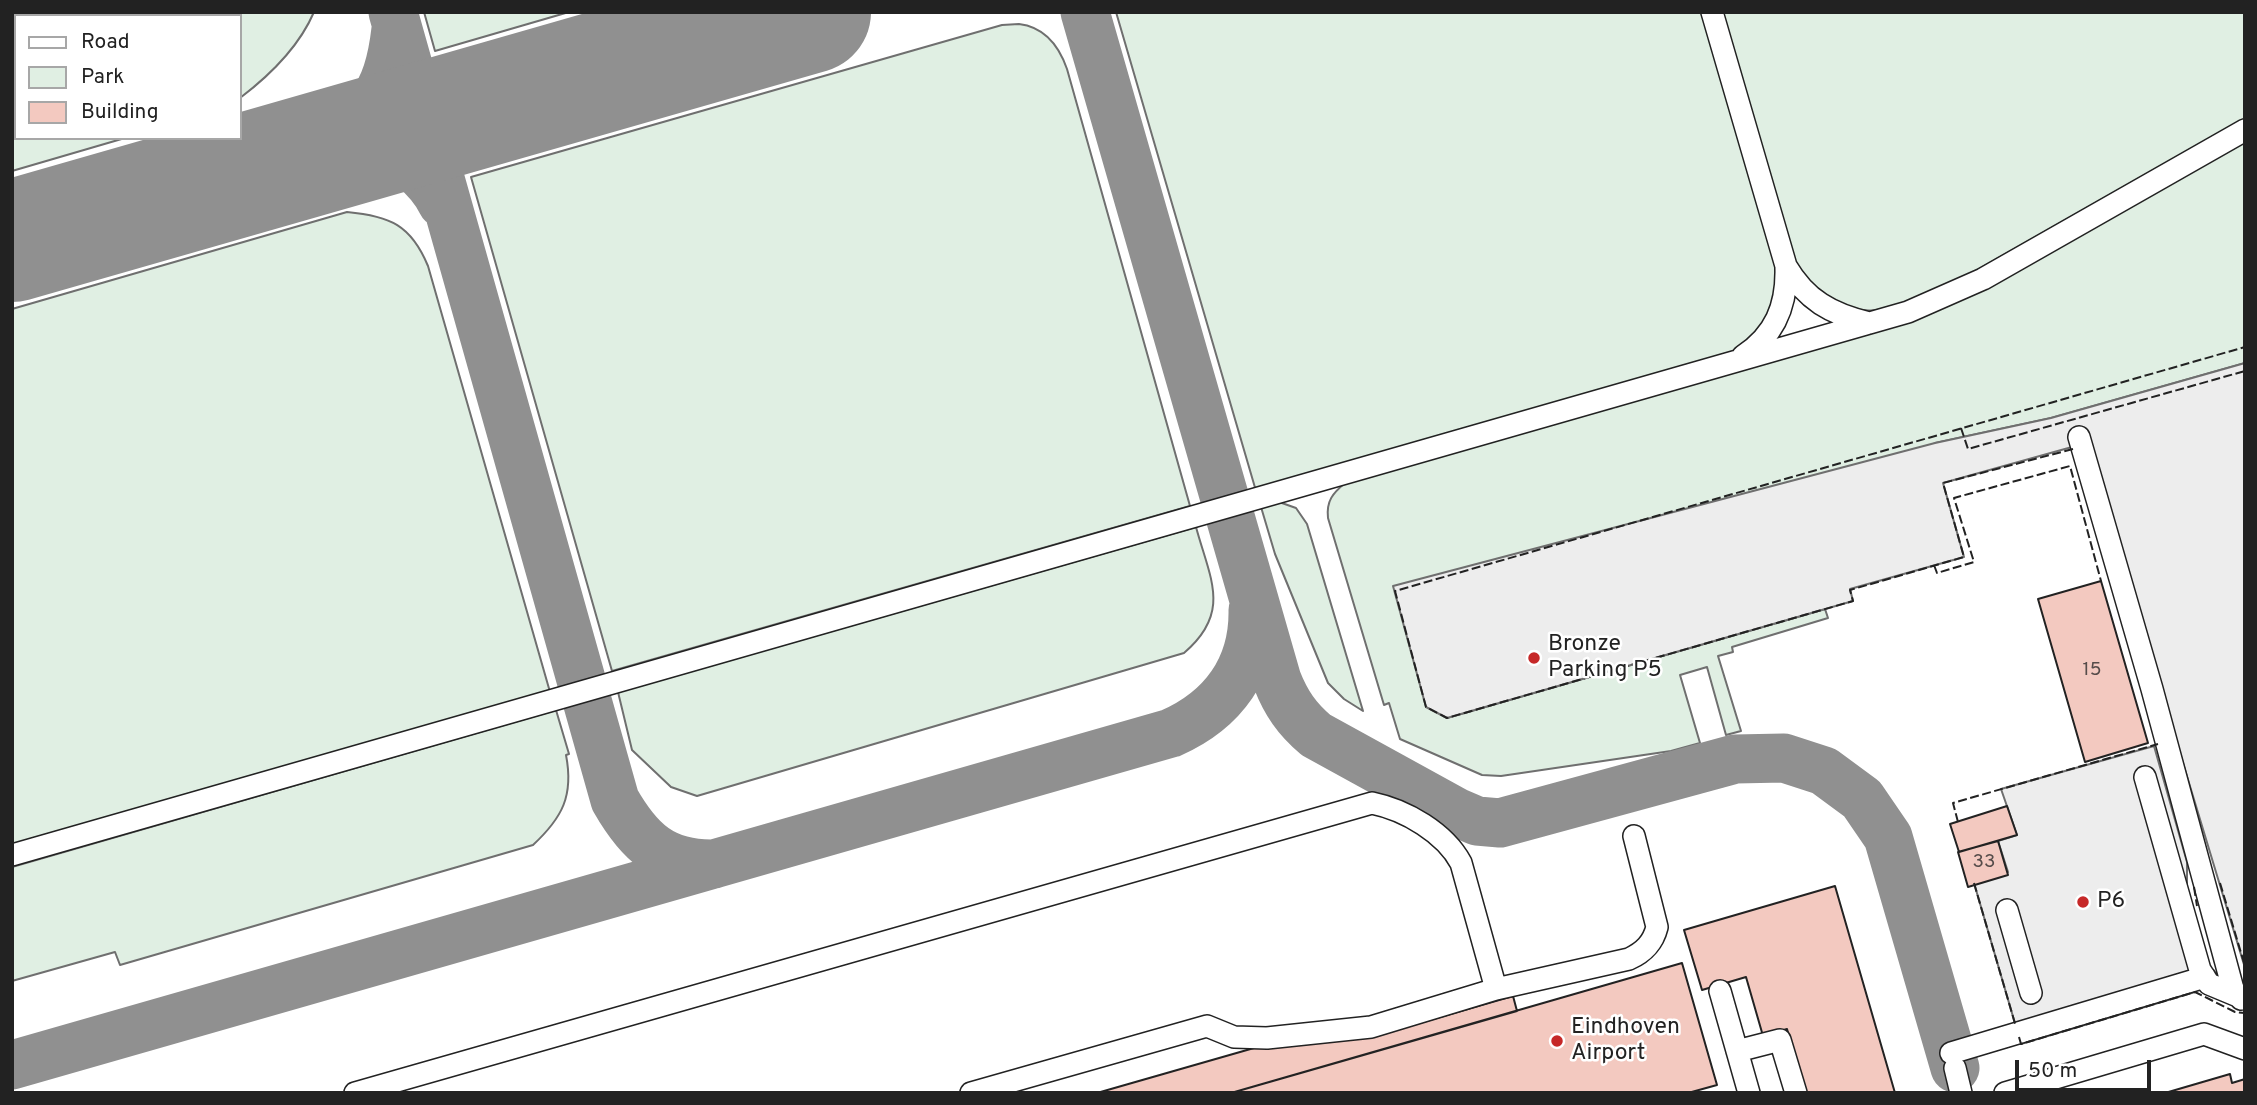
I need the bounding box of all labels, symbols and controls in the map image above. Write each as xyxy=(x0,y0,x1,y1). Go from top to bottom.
legend xyxy=(14,14,242,140)
text: Road xyxy=(81,29,130,56)
text: Park xyxy=(81,64,124,91)
text: Building xyxy=(81,99,159,126)
place label: Bronze Parking P5 xyxy=(1548,631,1662,685)
marker: Bronze Parking P5 xyxy=(1526,650,1542,666)
house number: 15 xyxy=(2083,660,2101,682)
house number: 33 xyxy=(1973,852,1995,874)
place label: P6 xyxy=(2097,888,2125,916)
marker: P6 xyxy=(2075,894,2091,910)
place label: Eindhoven Airport xyxy=(1571,1014,1680,1068)
marker: Eindhoven Airport xyxy=(1549,1033,1565,1049)
scale bar xyxy=(2019,1046,2156,1090)
text: 50 m xyxy=(2028,1058,2077,1085)

